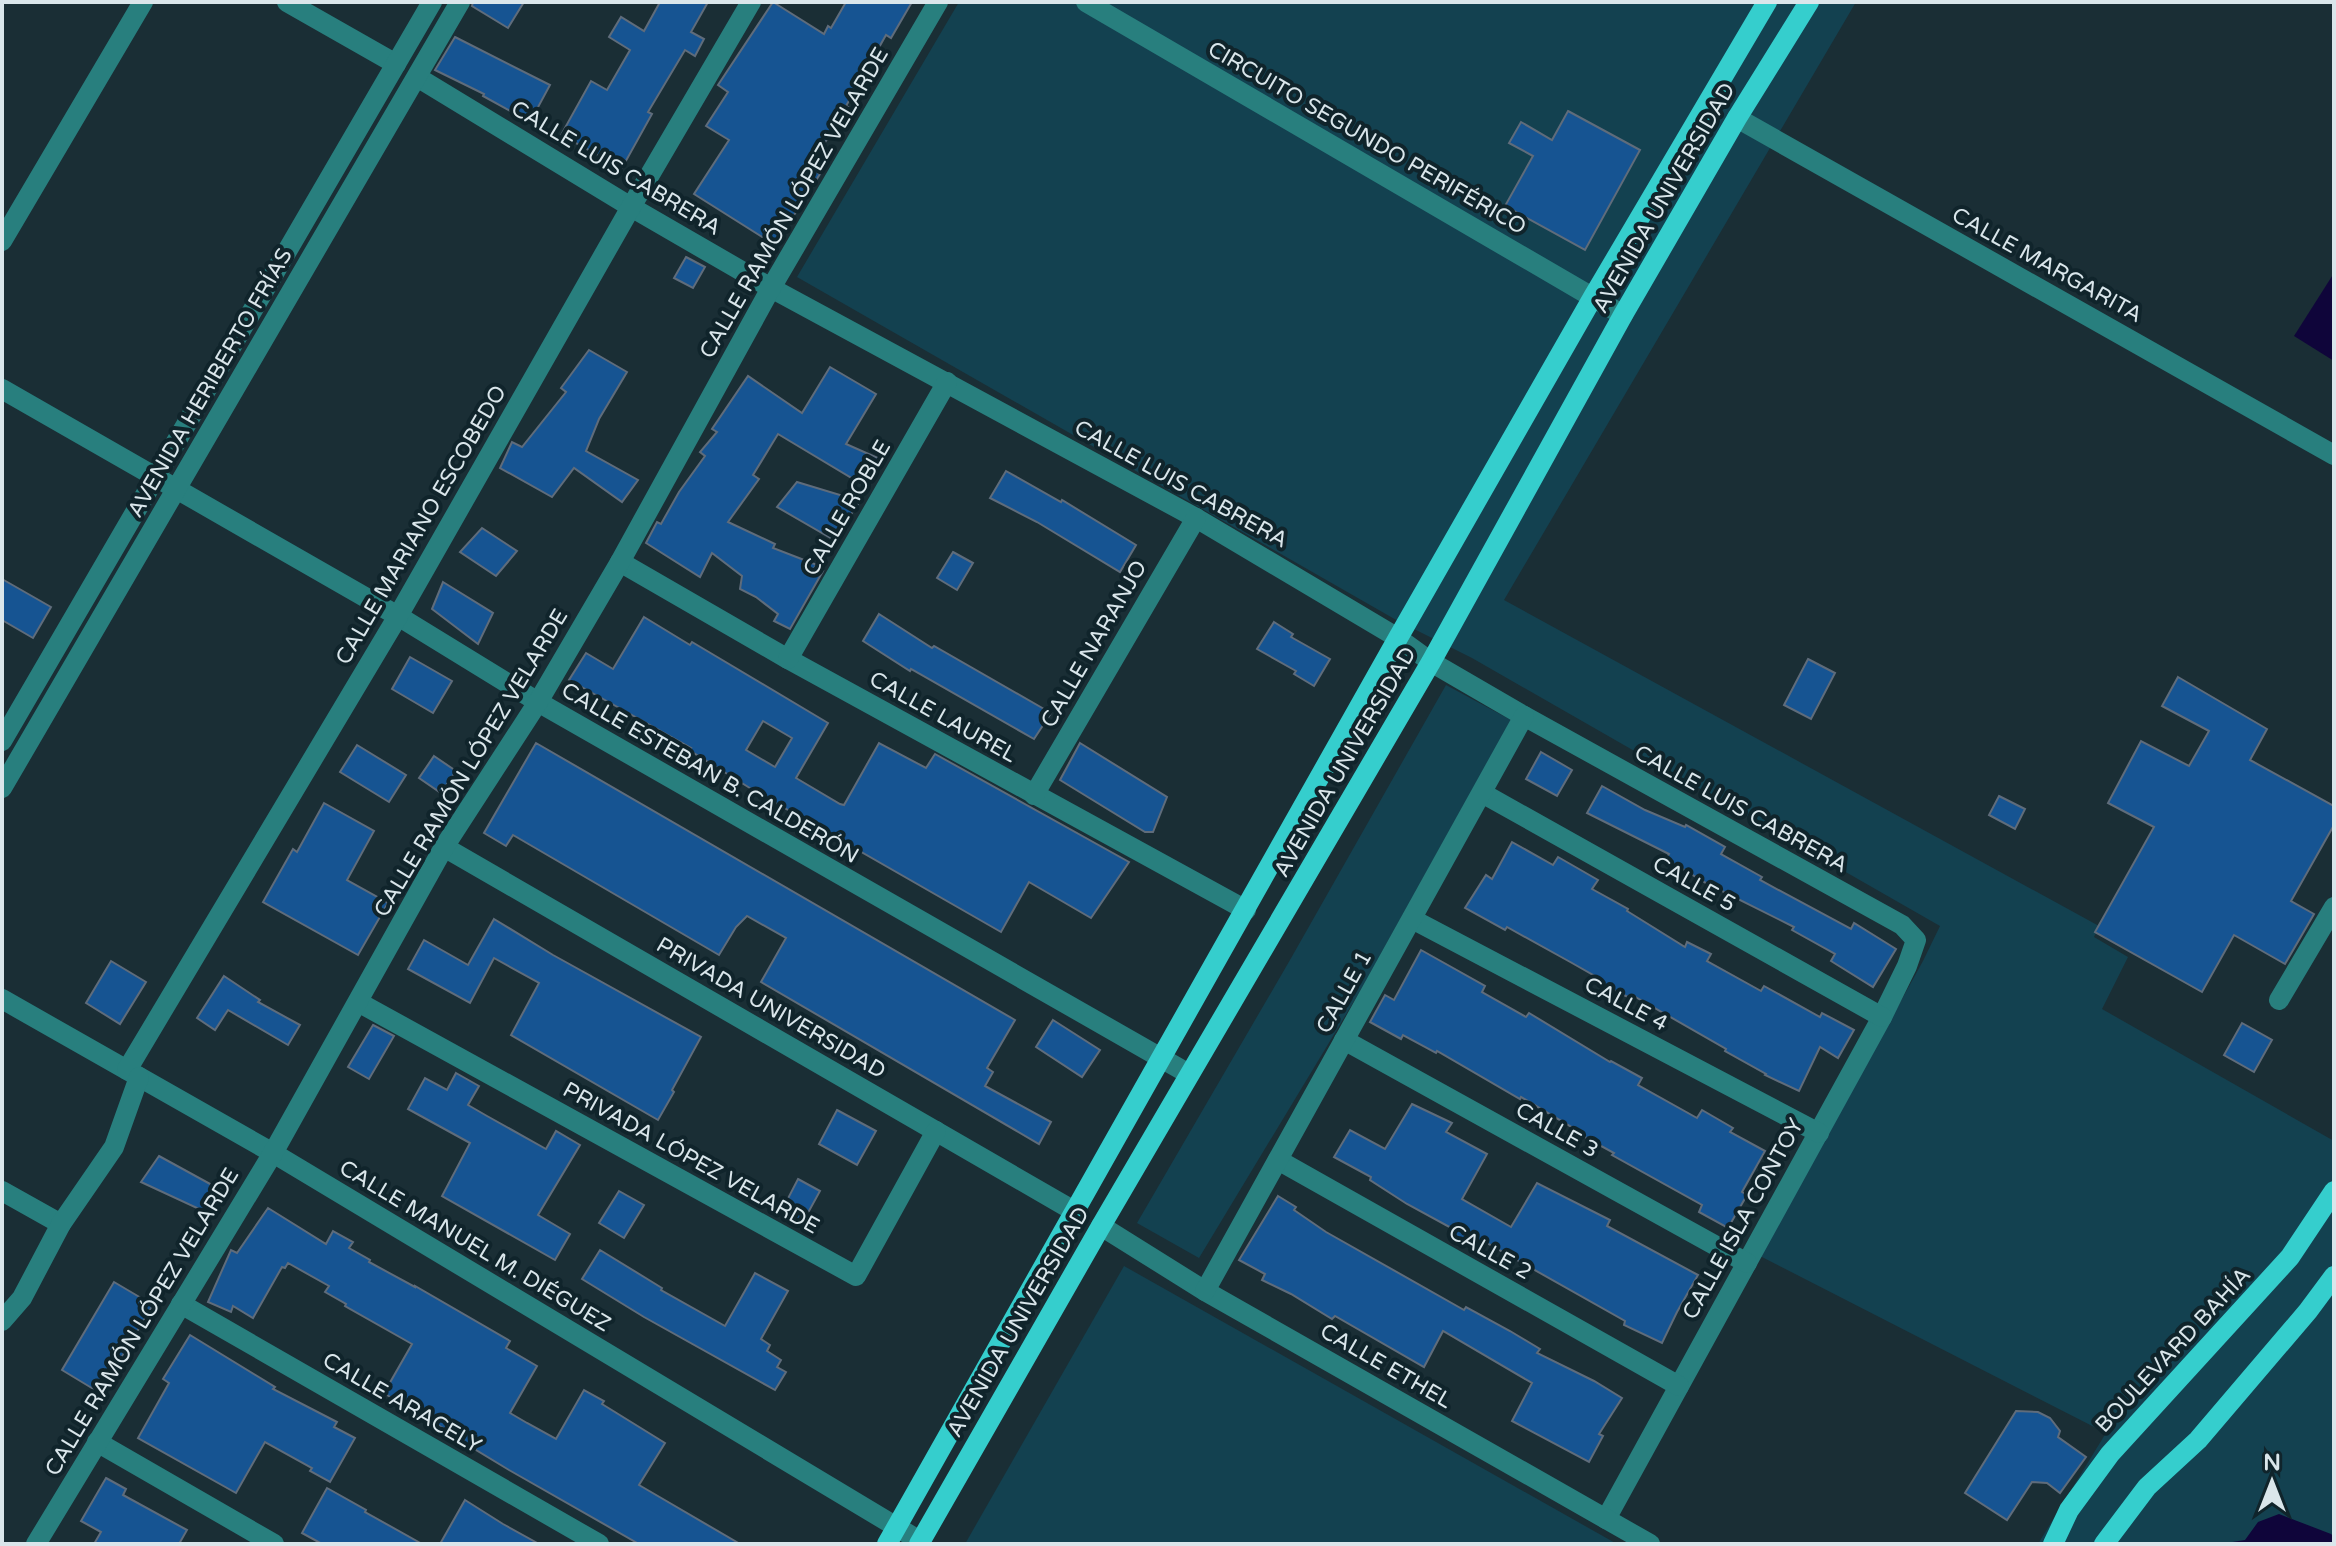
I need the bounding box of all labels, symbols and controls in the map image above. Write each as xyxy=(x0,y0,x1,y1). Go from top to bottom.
street label: CIRCUITO SEGUNDO PERIFÉRICO xyxy=(1203,35,1531,240)
street label: CALLE RAMÓN LÓPEZ VELARDE xyxy=(693,42,894,363)
street label: AVENIDA UNIVERSIDAD xyxy=(1587,78,1741,318)
street label: CALLE LUIS CABRERA xyxy=(506,95,726,241)
street label: CALLE MARGARITA xyxy=(1947,202,2147,328)
street label: AVENIDA HERIBERTO FRÍAS xyxy=(121,243,298,522)
street label: CALLE MARIANO ESCOBEDO xyxy=(330,381,512,669)
street label: CALLE LUIS CABRERA xyxy=(1070,414,1292,554)
street label: CALLE ROBLE xyxy=(798,436,896,580)
street label: CALLE NARANJO xyxy=(1036,556,1152,732)
street label: CALLE RAMÓN LÓPEZ VELARDE xyxy=(368,604,573,922)
street label: AVENIDA UNIVERSIDAD xyxy=(1268,642,1422,882)
street label: CALLE LAUREL xyxy=(865,666,1021,768)
street label: CALLE ESTEBAN B. CALDERÓN xyxy=(557,676,864,869)
street label: CALLE LUIS CABRERA xyxy=(1630,739,1852,879)
street label: CALLE 5 xyxy=(1648,851,1740,917)
street label: PRIVADA UNIVERSIDAD xyxy=(652,932,890,1084)
street label: CALLE 1 xyxy=(1311,946,1377,1038)
street label: CALLE 4 xyxy=(1580,971,1672,1037)
street label: PRIVADA LÓPEZ VELARDE xyxy=(558,1076,824,1239)
street label: CALLE 3 xyxy=(1511,1097,1603,1163)
street label: CALLE ISLA CONTOY xyxy=(1677,1114,1809,1324)
street label: CALLE MANUEL M. DIÉGUEZ xyxy=(335,1154,616,1337)
street label: CALLE RAMÓN LÓPEZ VELARDE xyxy=(39,1163,244,1481)
street label: AVENIDA UNIVERSIDAD xyxy=(941,1202,1095,1442)
street label: CALLE 2 xyxy=(1444,1219,1536,1285)
street label: BOULEVARD BAHÍA xyxy=(2089,1261,2256,1438)
street label: CALLE ETHEL xyxy=(1316,1318,1457,1414)
street label: CALLE ARACELY xyxy=(318,1347,486,1459)
north arrow xyxy=(2232,1442,2312,1522)
text: N xyxy=(2263,1450,2281,1476)

